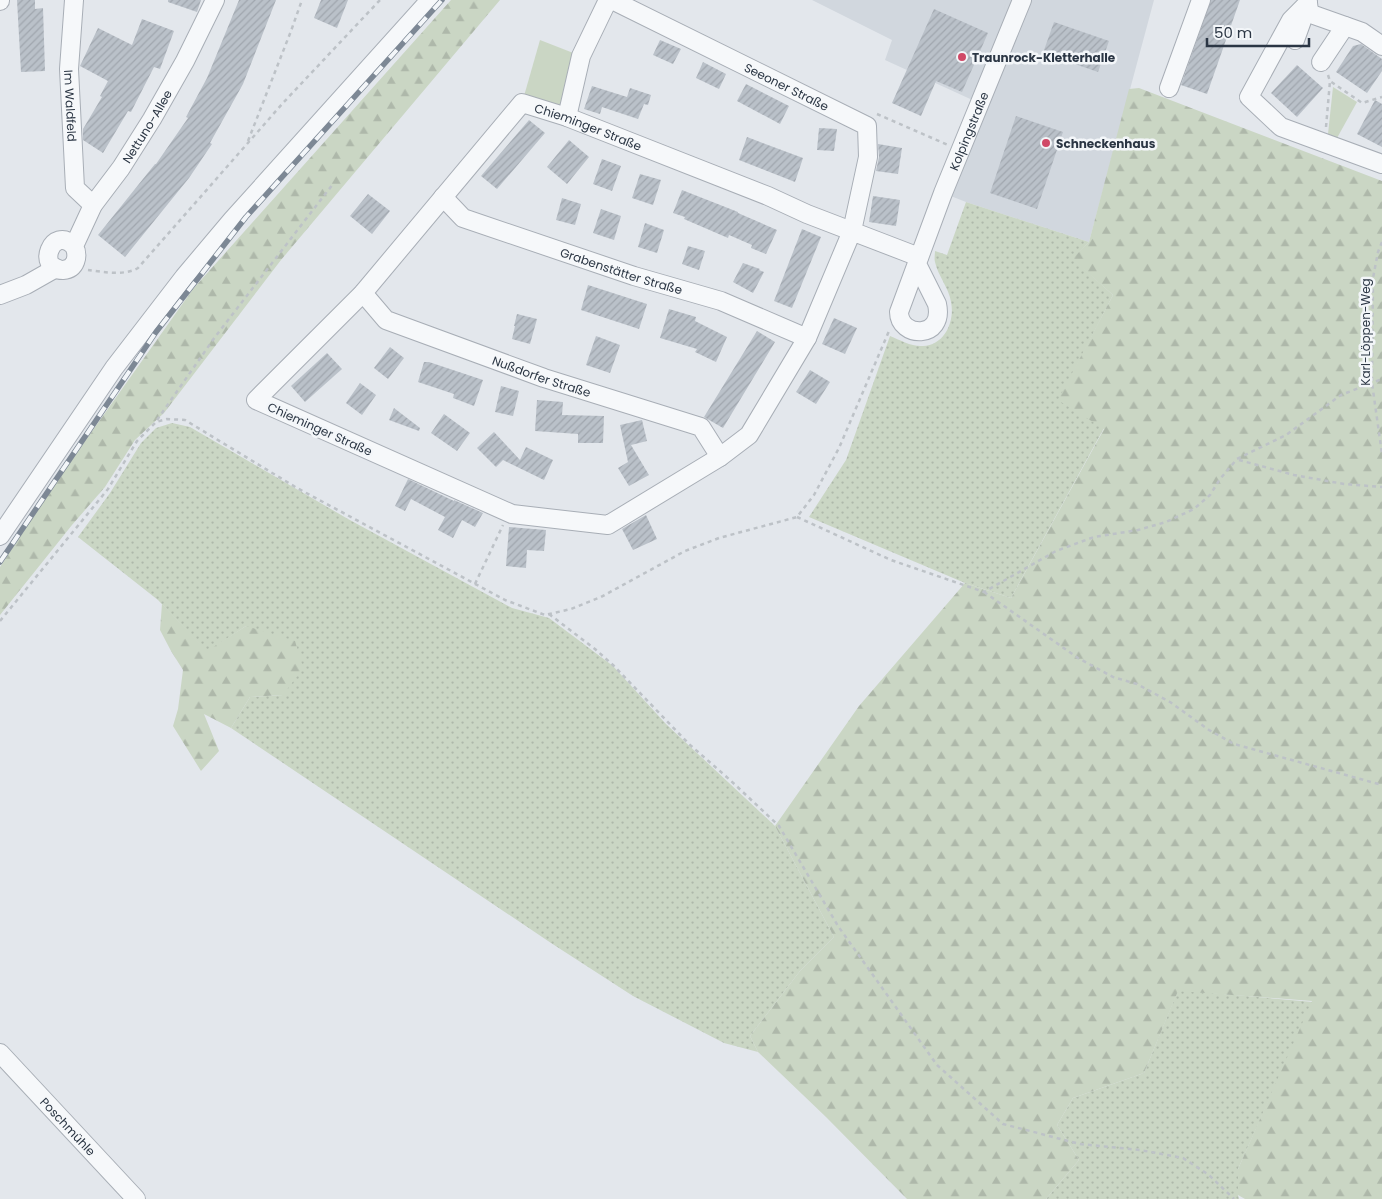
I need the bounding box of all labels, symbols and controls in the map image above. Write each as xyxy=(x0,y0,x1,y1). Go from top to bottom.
scale bar xyxy=(1207,15,1310,47)
text: 50 m xyxy=(1214,22,1252,43)
place label: Traunrock-Kletterhalle xyxy=(972,49,1116,66)
marker: Traunrock-Kletterhalle xyxy=(956,51,968,63)
street label: Seeoner Straße xyxy=(742,58,832,114)
street label: Im Waldfeld xyxy=(61,69,81,142)
street label: Nettuno-Allee xyxy=(118,86,176,166)
street label: Kolpingstraße xyxy=(945,89,992,173)
street label: Chieminger Straße xyxy=(533,99,644,154)
place label: Schneckenhaus xyxy=(1056,135,1156,152)
marker: Schneckenhaus xyxy=(1040,137,1052,149)
street label: Grabenstätter Straße xyxy=(558,243,685,298)
street label: Karl-Löppen-Weg xyxy=(1357,278,1374,386)
street label: Nußdorfer Straße xyxy=(490,351,593,401)
street label: Chieminger Straße xyxy=(265,398,375,460)
street label: Poschmühle xyxy=(37,1093,100,1159)

